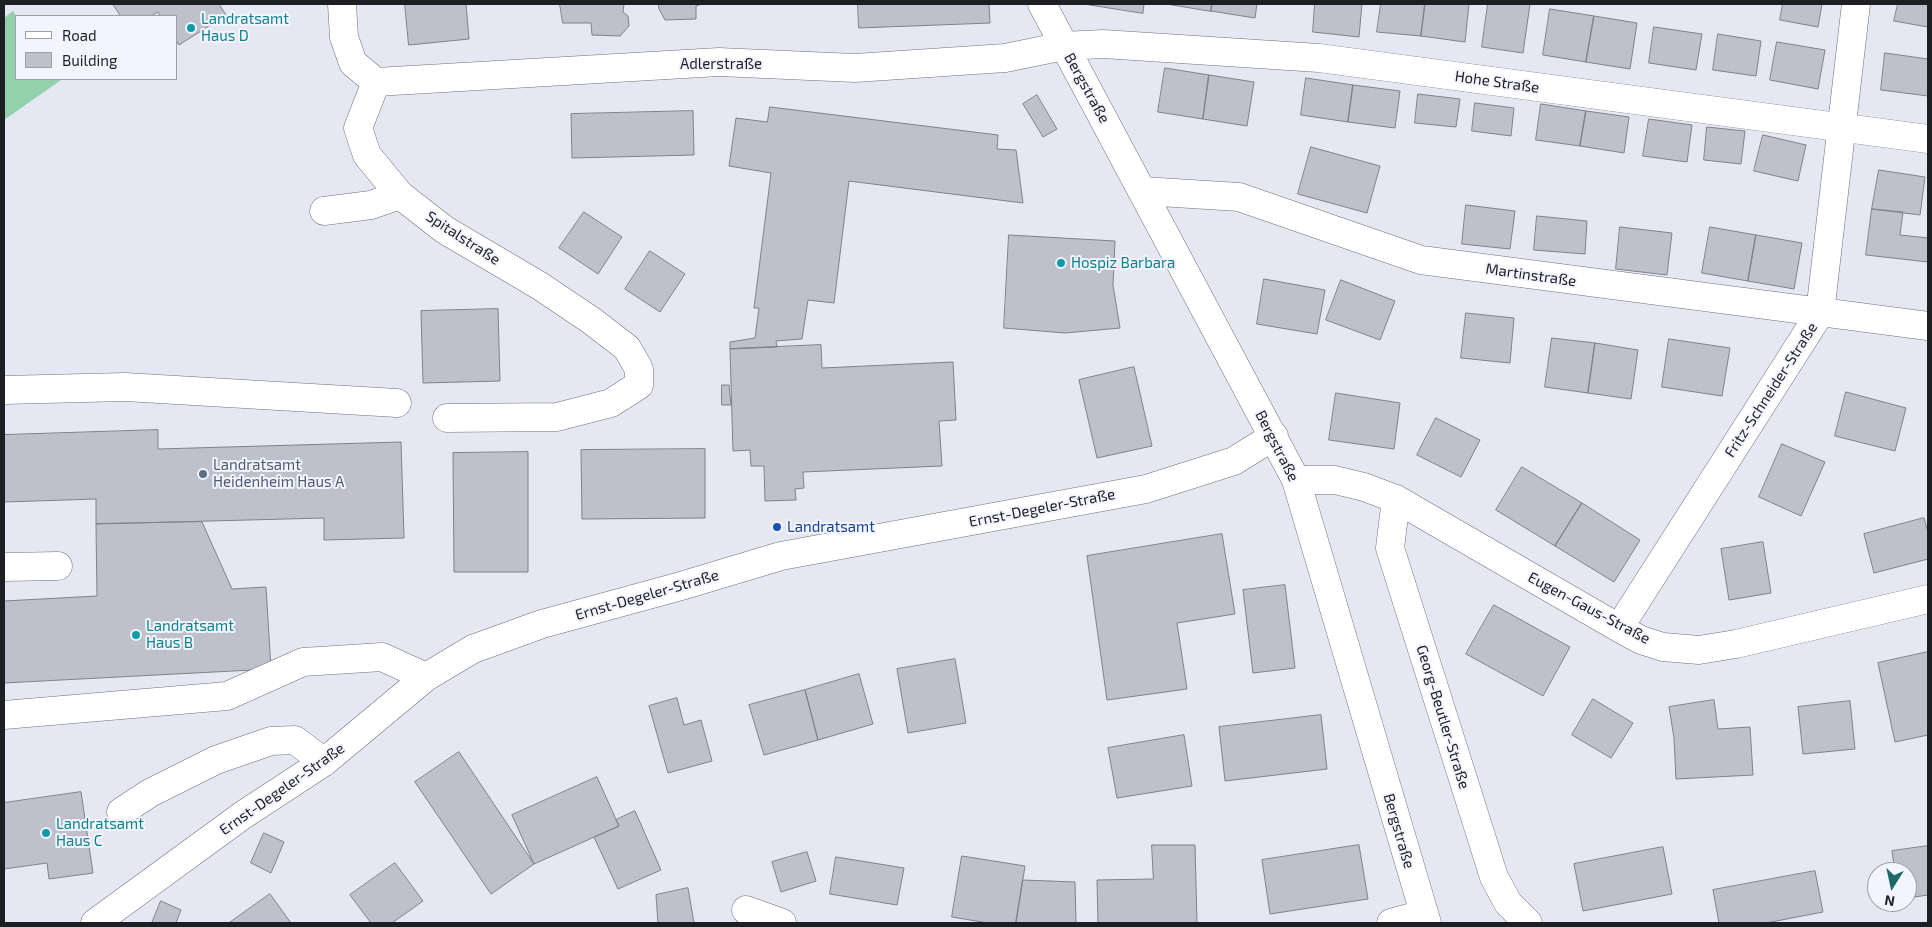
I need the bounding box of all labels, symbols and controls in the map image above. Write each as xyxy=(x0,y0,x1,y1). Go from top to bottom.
place label: Landratsamt Haus D xyxy=(201,10,289,45)
legend xyxy=(15,15,178,80)
marker: Landratsamt Haus D xyxy=(185,22,197,34)
text: Road xyxy=(62,26,97,44)
street label: Bergstraße xyxy=(1060,50,1114,126)
text: Building xyxy=(62,51,117,69)
street label: Adlerstraße xyxy=(680,55,762,73)
street label: Hohe Straße xyxy=(1454,67,1540,97)
street label: Spitalstraße xyxy=(422,207,504,269)
place label: Hospiz Barbara xyxy=(1071,254,1175,272)
marker: Hospiz Barbara xyxy=(1055,257,1067,269)
street label: Martinstraße xyxy=(1485,260,1577,290)
street label: Fritz-Schneider-Straße xyxy=(1721,319,1821,461)
street label: Bergstraße xyxy=(1251,407,1303,485)
place label: Landratsamt Heidenheim Haus A xyxy=(213,456,344,491)
marker: Landratsamt Heidenheim Haus A xyxy=(197,468,209,480)
street label: Ernst-Degeler-Straße xyxy=(967,485,1117,531)
place label: Landratsamt xyxy=(787,518,875,536)
marker: Landratsamt xyxy=(771,521,783,533)
street label: Ernst-Degeler-Straße xyxy=(573,566,721,624)
street label: Eugen-Gaus-Straße xyxy=(1525,568,1653,648)
place label: Landratsamt Haus B xyxy=(146,617,234,652)
marker: Landratsamt Haus B xyxy=(130,629,142,641)
street label: Georg-Beutler-Straße xyxy=(1413,643,1473,791)
street label: Ernst-Degeler-Straße xyxy=(216,739,348,839)
street label: Bergstraße xyxy=(1380,791,1418,871)
place label: Landratsamt Haus C xyxy=(56,815,144,850)
marker: Landratsamt Haus C xyxy=(40,827,52,839)
north arrow xyxy=(1867,862,1917,912)
text: N xyxy=(1883,892,1896,911)

